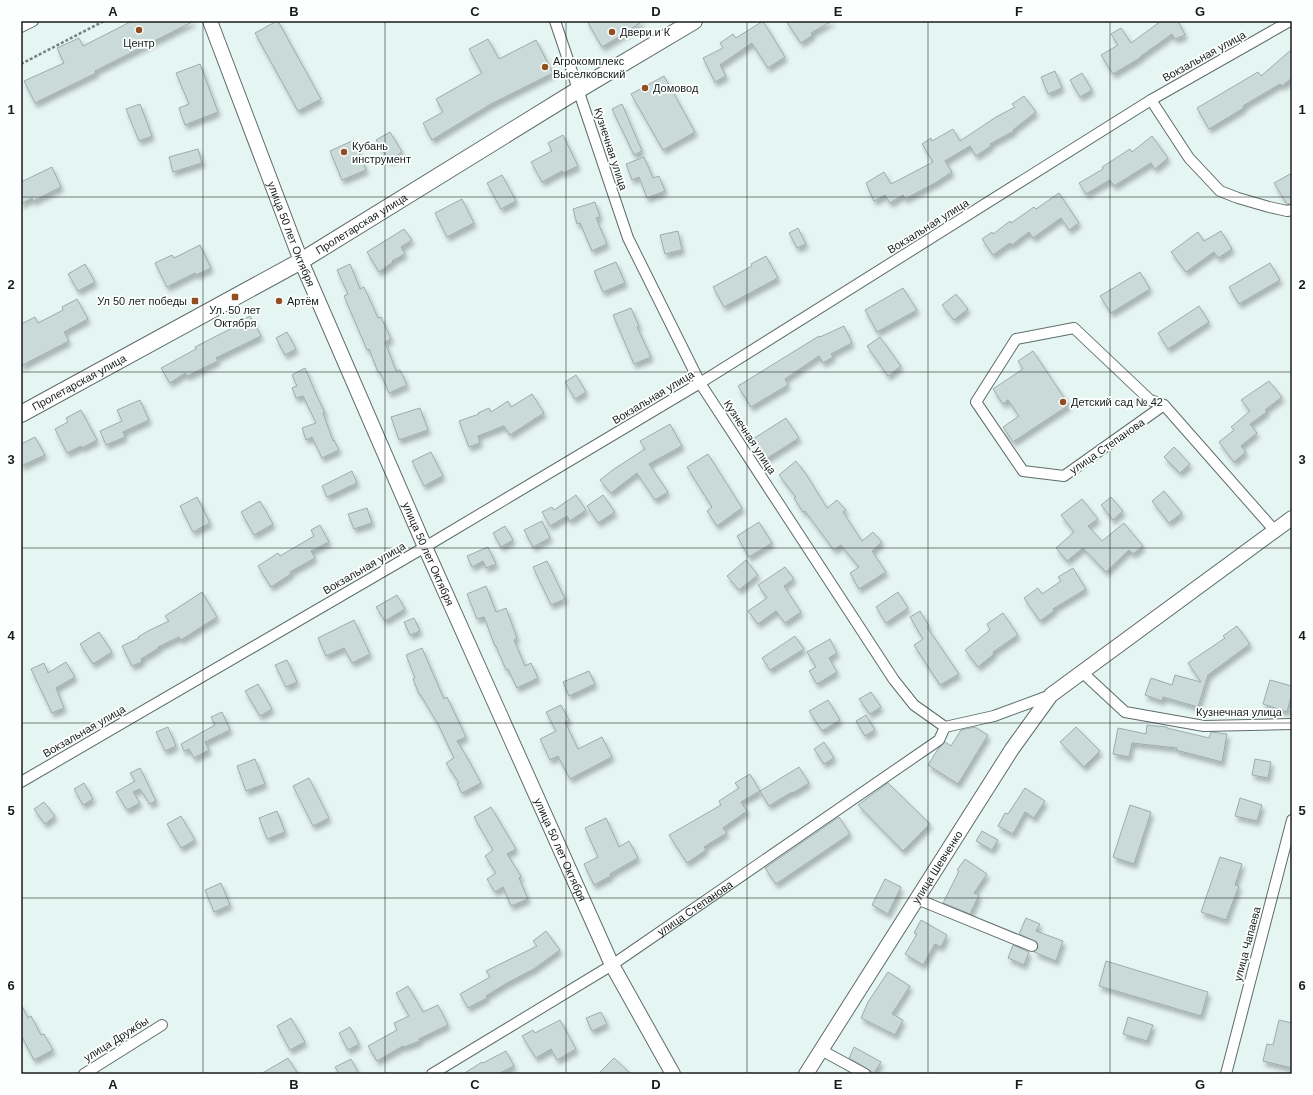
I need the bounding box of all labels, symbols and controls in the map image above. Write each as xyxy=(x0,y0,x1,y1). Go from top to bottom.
text: A xyxy=(108,4,118,19)
text: B xyxy=(289,4,299,19)
text: C xyxy=(470,4,480,19)
text: D xyxy=(651,4,661,19)
text: E xyxy=(834,4,843,19)
text: F xyxy=(1015,4,1023,19)
text: G xyxy=(1195,4,1205,19)
marker: Центр xyxy=(134,25,144,35)
place label: Двери и К xyxy=(620,26,671,38)
marker: Двери и К xyxy=(607,27,617,37)
street label: Вокзальная улица xyxy=(1160,28,1248,84)
place label: Центр xyxy=(123,37,155,49)
place label: Агрокомплекс Выселковский xyxy=(553,55,625,80)
marker: Агрокомплекс Выселковский xyxy=(540,62,550,72)
place label: Домовод xyxy=(653,82,699,94)
marker: Домовод xyxy=(640,83,650,93)
text: 1 xyxy=(7,102,15,117)
text: 1 xyxy=(1298,102,1306,117)
street label: Кузнечная улица xyxy=(592,106,630,193)
place label: Кубань инструмент xyxy=(352,140,411,165)
marker: Кубань инструмент xyxy=(339,147,349,157)
street label: улица 50 лет Октября xyxy=(265,180,317,288)
street label: Пролетарская улица xyxy=(313,191,410,257)
street label: Вокзальная улица xyxy=(885,196,971,256)
text: 2 xyxy=(7,277,15,292)
text: 2 xyxy=(1298,277,1306,292)
marker: Ул. 50 лет Октября xyxy=(230,292,240,302)
place label: Ул 50 лет победы xyxy=(97,295,187,307)
place label: Артём xyxy=(287,295,319,307)
marker: Ул 50 лет победы xyxy=(190,296,200,306)
marker: Артём xyxy=(274,296,284,306)
place label: Ул. 50 лет Октября xyxy=(209,304,261,329)
street label: Пролетарская улица xyxy=(30,351,129,413)
street label: Вокзальная улица xyxy=(610,367,697,426)
place label: Детский сад № 42 xyxy=(1071,396,1163,408)
marker: Детский сад № 42 xyxy=(1058,397,1068,407)
street label: Кузнечная улица xyxy=(722,398,779,477)
street label: улица Степанова xyxy=(1067,415,1147,476)
text: 3 xyxy=(7,452,15,467)
text: 3 xyxy=(1298,452,1306,467)
street label: улица 50 лет Октября xyxy=(400,500,456,607)
street label: Вокзальная улица xyxy=(321,539,408,596)
text: 4 xyxy=(7,628,15,643)
text: 4 xyxy=(1298,628,1306,643)
street label: Вокзальная улица xyxy=(41,702,128,759)
street label: Кузнечная улица xyxy=(1196,706,1283,718)
street label: улица 50 лет Октября xyxy=(532,796,589,903)
text: 5 xyxy=(7,803,15,818)
text: 5 xyxy=(1298,803,1306,818)
street label: улица Шевченко xyxy=(910,828,965,906)
street label: улица Степанова xyxy=(655,877,735,938)
street label: улица Чапаева xyxy=(1231,905,1263,983)
text: 6 xyxy=(7,978,15,993)
text: 6 xyxy=(1298,978,1306,993)
street label: улица Дружбы xyxy=(81,1014,151,1064)
text: A xyxy=(108,1077,118,1092)
text: B xyxy=(289,1077,299,1092)
text: C xyxy=(470,1077,480,1092)
text: D xyxy=(651,1077,661,1092)
text: E xyxy=(834,1077,843,1092)
text: F xyxy=(1015,1077,1023,1092)
text: G xyxy=(1195,1077,1205,1092)

